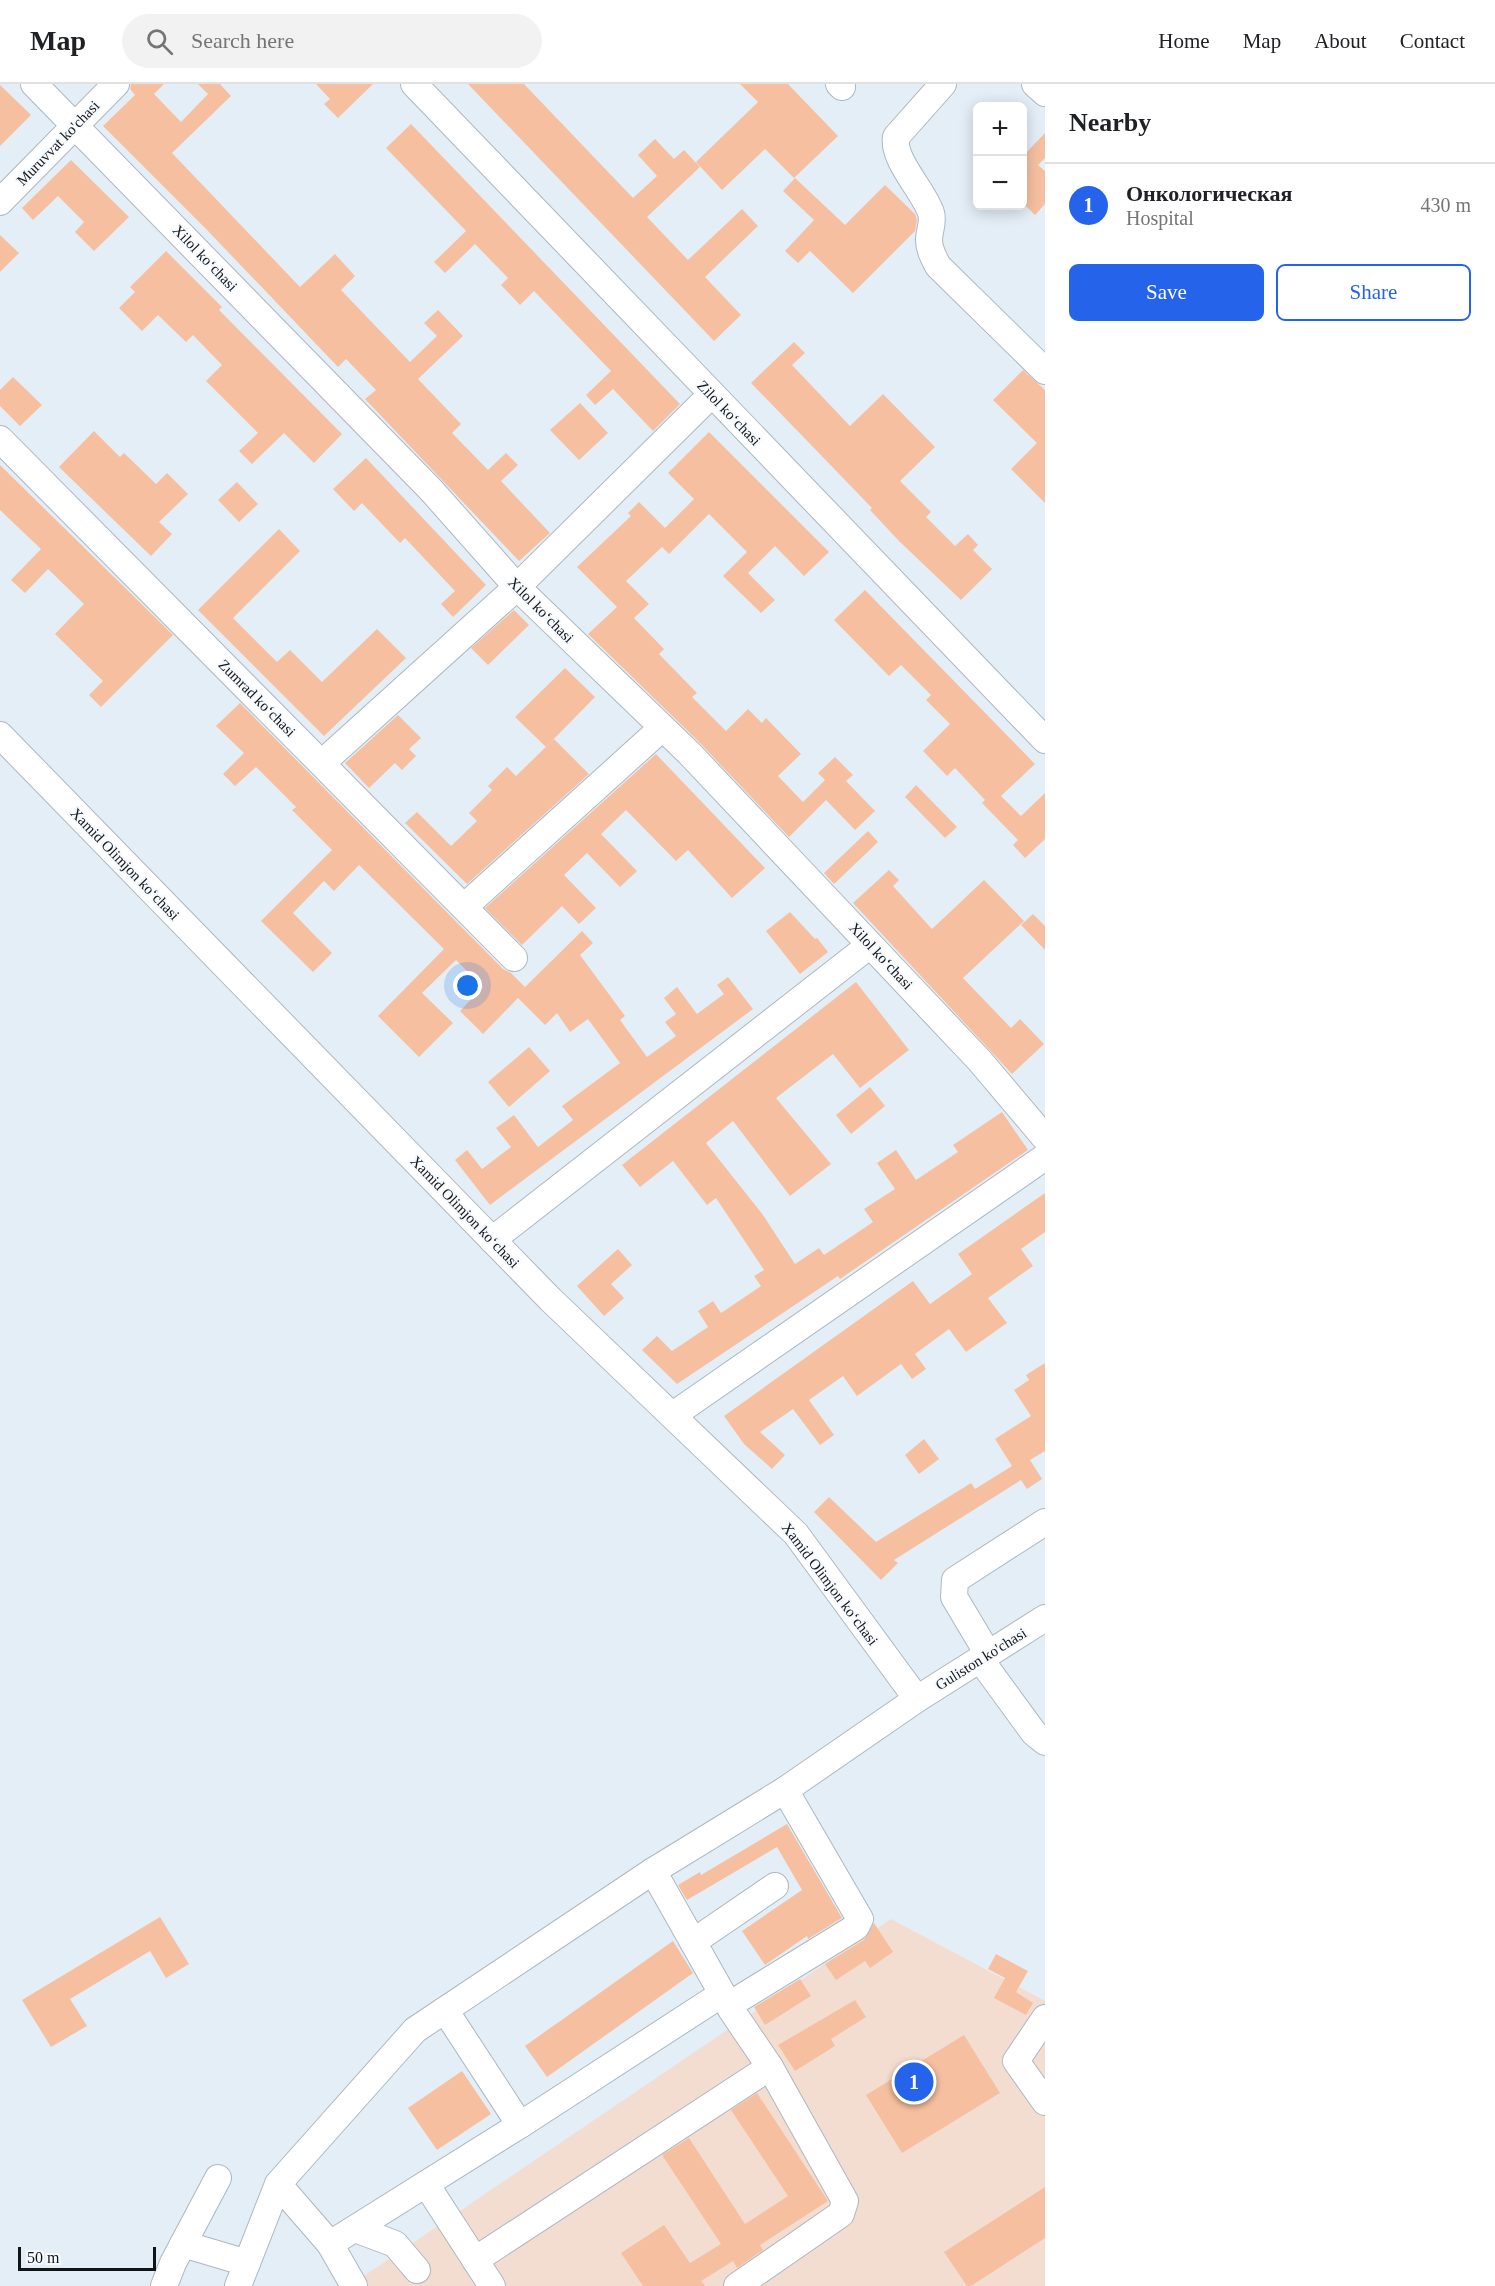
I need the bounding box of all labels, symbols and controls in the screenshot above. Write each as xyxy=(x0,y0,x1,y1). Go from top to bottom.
search box xyxy=(122,14,542,68)
text: Map xyxy=(30,25,86,56)
icon: search xyxy=(143,25,176,58)
text: Search here xyxy=(191,28,294,53)
text: Home xyxy=(1158,29,1210,53)
text: Map xyxy=(1243,29,1281,53)
text: About xyxy=(1314,29,1367,53)
text: Contact xyxy=(1400,29,1465,53)
street label: Muruvvat ko'chasi xyxy=(14,97,102,189)
map controls xyxy=(973,102,1027,210)
button: + xyxy=(973,102,1027,156)
text: Nearby xyxy=(1069,108,1151,137)
button: − xyxy=(973,156,1027,210)
text: Онкологическая xyxy=(1126,181,1292,206)
text: 1 xyxy=(1084,194,1094,216)
text: 430 m xyxy=(1420,194,1471,216)
text: Hospital xyxy=(1126,207,1194,229)
street label: Xilol koʻchasi xyxy=(170,222,240,294)
button: Save xyxy=(1069,264,1264,321)
button: Share xyxy=(1276,264,1471,321)
street label: Zilol koʻchasi xyxy=(694,377,764,449)
street label: Xilol koʻchasi xyxy=(505,574,577,646)
street label: Zumrad koʻchasi xyxy=(215,656,299,740)
street label: Xamid Olimjon koʻchasi xyxy=(67,805,183,923)
street label: Xilol koʻchasi xyxy=(846,919,916,993)
your location xyxy=(453,971,482,1000)
street label: Xamid Olimjon koʻchasi xyxy=(407,1153,523,1271)
street label: Xamid Olimjon koʻchasi xyxy=(779,1520,881,1648)
street label: Guliston ko'chasi xyxy=(933,1625,1029,1693)
pin: 1 xyxy=(894,2060,934,2104)
scale bar xyxy=(18,2244,156,2272)
text: 50 m xyxy=(27,2249,59,2266)

